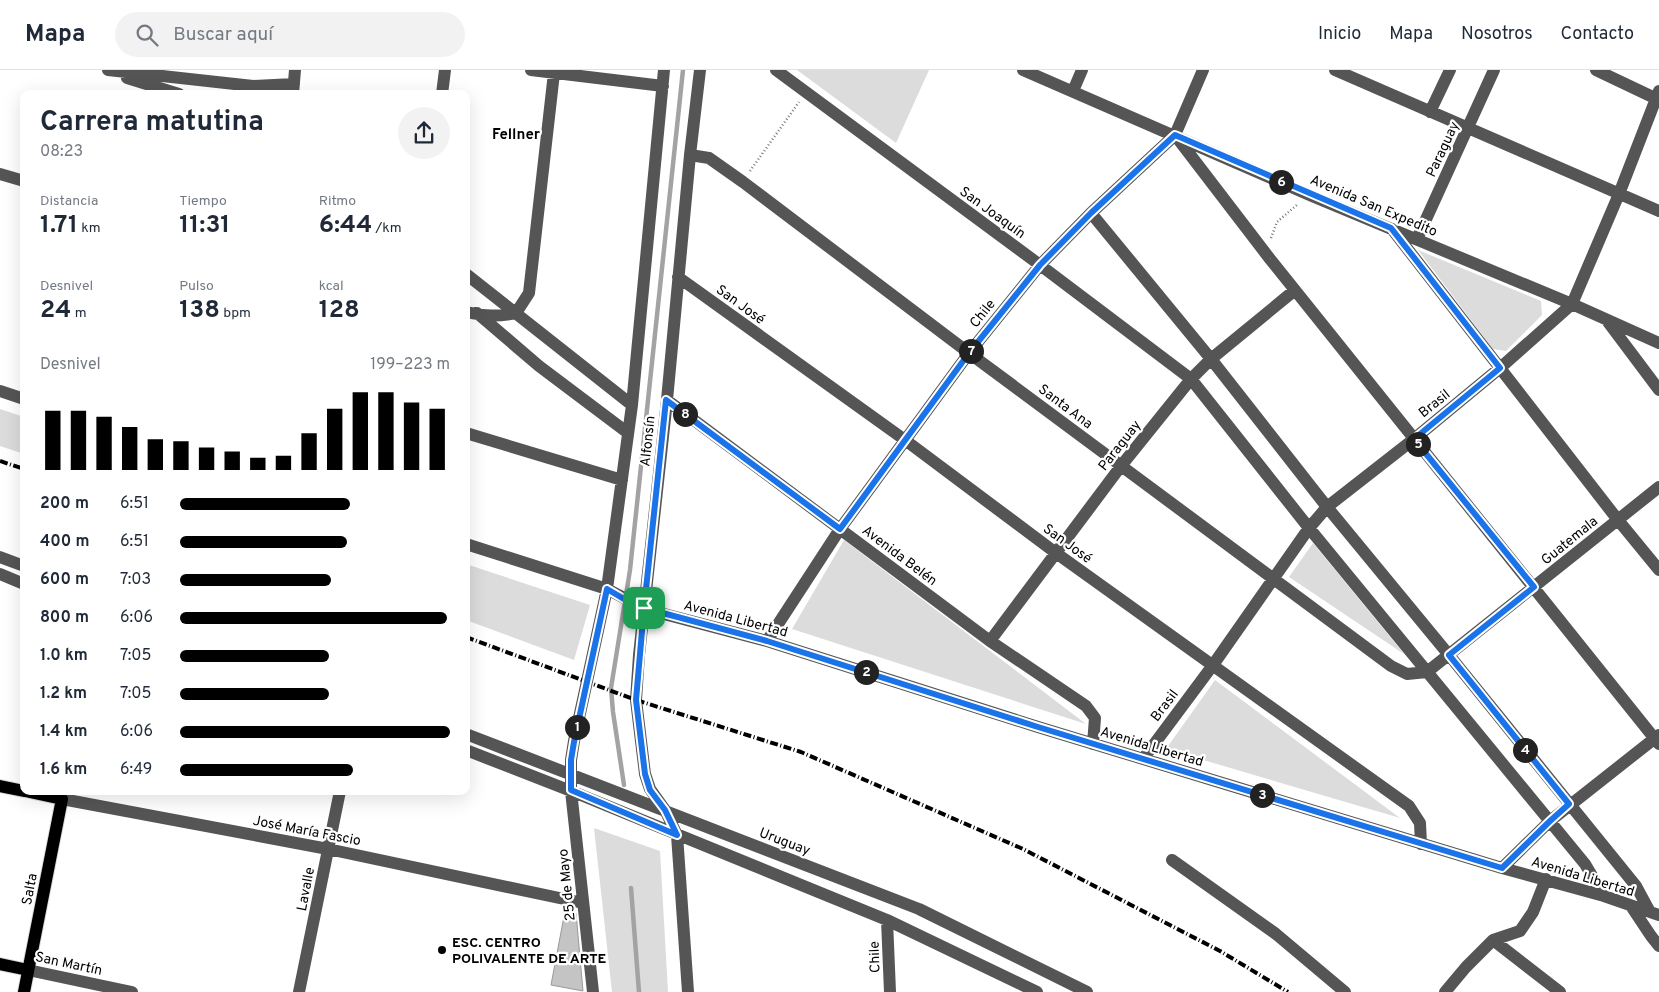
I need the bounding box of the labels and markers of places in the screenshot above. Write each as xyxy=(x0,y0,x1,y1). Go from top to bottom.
pin: 6 xyxy=(1268,170,1294,194)
pin: 7 xyxy=(958,338,984,364)
pin: 8 xyxy=(672,402,698,426)
pin: 5 xyxy=(1406,432,1430,456)
pin xyxy=(623,587,665,629)
pin: 2 xyxy=(854,660,878,684)
pin: 1 xyxy=(564,714,590,740)
pin: 4 xyxy=(1512,738,1538,762)
pin: 3 xyxy=(1250,782,1274,808)
place label: ESC. CENTRO POLIVALENTE DE ARTE xyxy=(452,935,607,968)
marker: ESC. CENTRO POLIVALENTE DE ARTE xyxy=(436,944,448,956)

